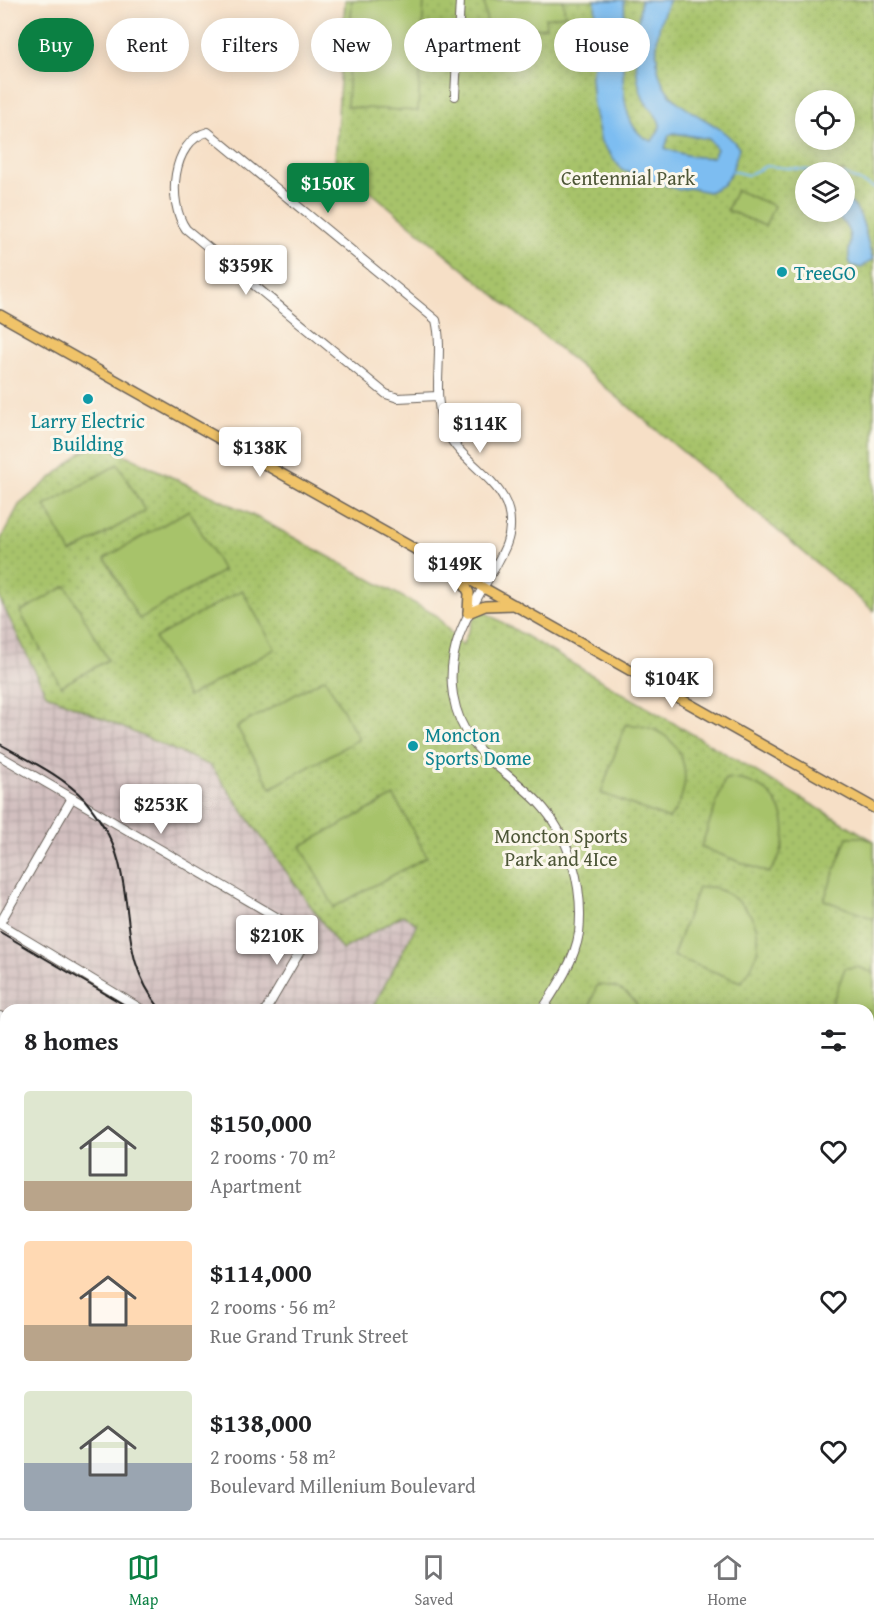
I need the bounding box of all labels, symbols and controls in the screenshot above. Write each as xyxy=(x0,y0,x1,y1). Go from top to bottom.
chip: Buy xyxy=(18,18,94,72)
chip: Rent xyxy=(106,18,189,72)
chip: Filters xyxy=(201,18,299,72)
chip: New xyxy=(311,18,392,72)
chip: Apartment xyxy=(404,18,542,72)
chip: House xyxy=(554,18,650,72)
map controls xyxy=(795,90,855,222)
button: locate xyxy=(795,90,855,150)
button: layers xyxy=(795,162,855,222)
pin: $150K xyxy=(286,163,370,214)
park label: Centennial Park xyxy=(561,163,696,192)
text: $150K xyxy=(301,168,355,197)
pin: $359K xyxy=(204,245,288,296)
text: $359K xyxy=(219,250,273,279)
place label: TreeGO xyxy=(794,258,856,287)
marker: TreeGO xyxy=(775,265,789,279)
marker: Larry Electric Building xyxy=(81,392,95,406)
pin: $114K xyxy=(438,403,522,454)
place label: Larry Electric Building xyxy=(31,406,145,458)
text: $114K xyxy=(453,408,507,437)
pin: $138K xyxy=(218,427,302,478)
text: $138K xyxy=(233,432,287,461)
pin: $149K xyxy=(413,543,497,594)
text: $149K xyxy=(428,548,482,577)
pin: $104K xyxy=(630,658,714,709)
text: $104K xyxy=(645,663,699,692)
place label: Moncton Sports Dome xyxy=(425,720,531,772)
marker: Moncton Sports Dome xyxy=(406,739,420,753)
pin: $253K xyxy=(119,784,203,835)
text: $253K xyxy=(134,789,188,818)
park label: Moncton Sports Park and 4Ice xyxy=(494,821,628,873)
pin: $210K xyxy=(235,915,319,966)
text: $210K xyxy=(250,920,304,949)
text: 8 homes xyxy=(24,1021,119,1060)
icon: filters xyxy=(817,1024,850,1057)
text: $150,000 xyxy=(210,1103,312,1142)
icon: home xyxy=(72,1115,144,1187)
icon: heart xyxy=(817,1135,850,1168)
text: 2 rooms · 70 m² xyxy=(210,1142,336,1171)
text: Apartment xyxy=(210,1171,302,1200)
text: $114,000 xyxy=(210,1253,312,1292)
icon: home xyxy=(72,1265,144,1337)
icon: heart xyxy=(817,1285,850,1318)
text: 2 rooms · 56 m² xyxy=(210,1292,336,1321)
text: Rue Grand Trunk Street xyxy=(210,1321,408,1350)
text: $138,000 xyxy=(210,1403,312,1442)
icon: home xyxy=(72,1415,144,1487)
icon: heart xyxy=(817,1435,850,1468)
text: 2 rooms · 58 m² xyxy=(210,1442,336,1471)
text: Boulevard Millenium Boulevard xyxy=(210,1471,476,1500)
tab: Map xyxy=(127,1551,160,1611)
tab: Saved xyxy=(414,1551,453,1611)
tab: Home xyxy=(707,1551,747,1611)

